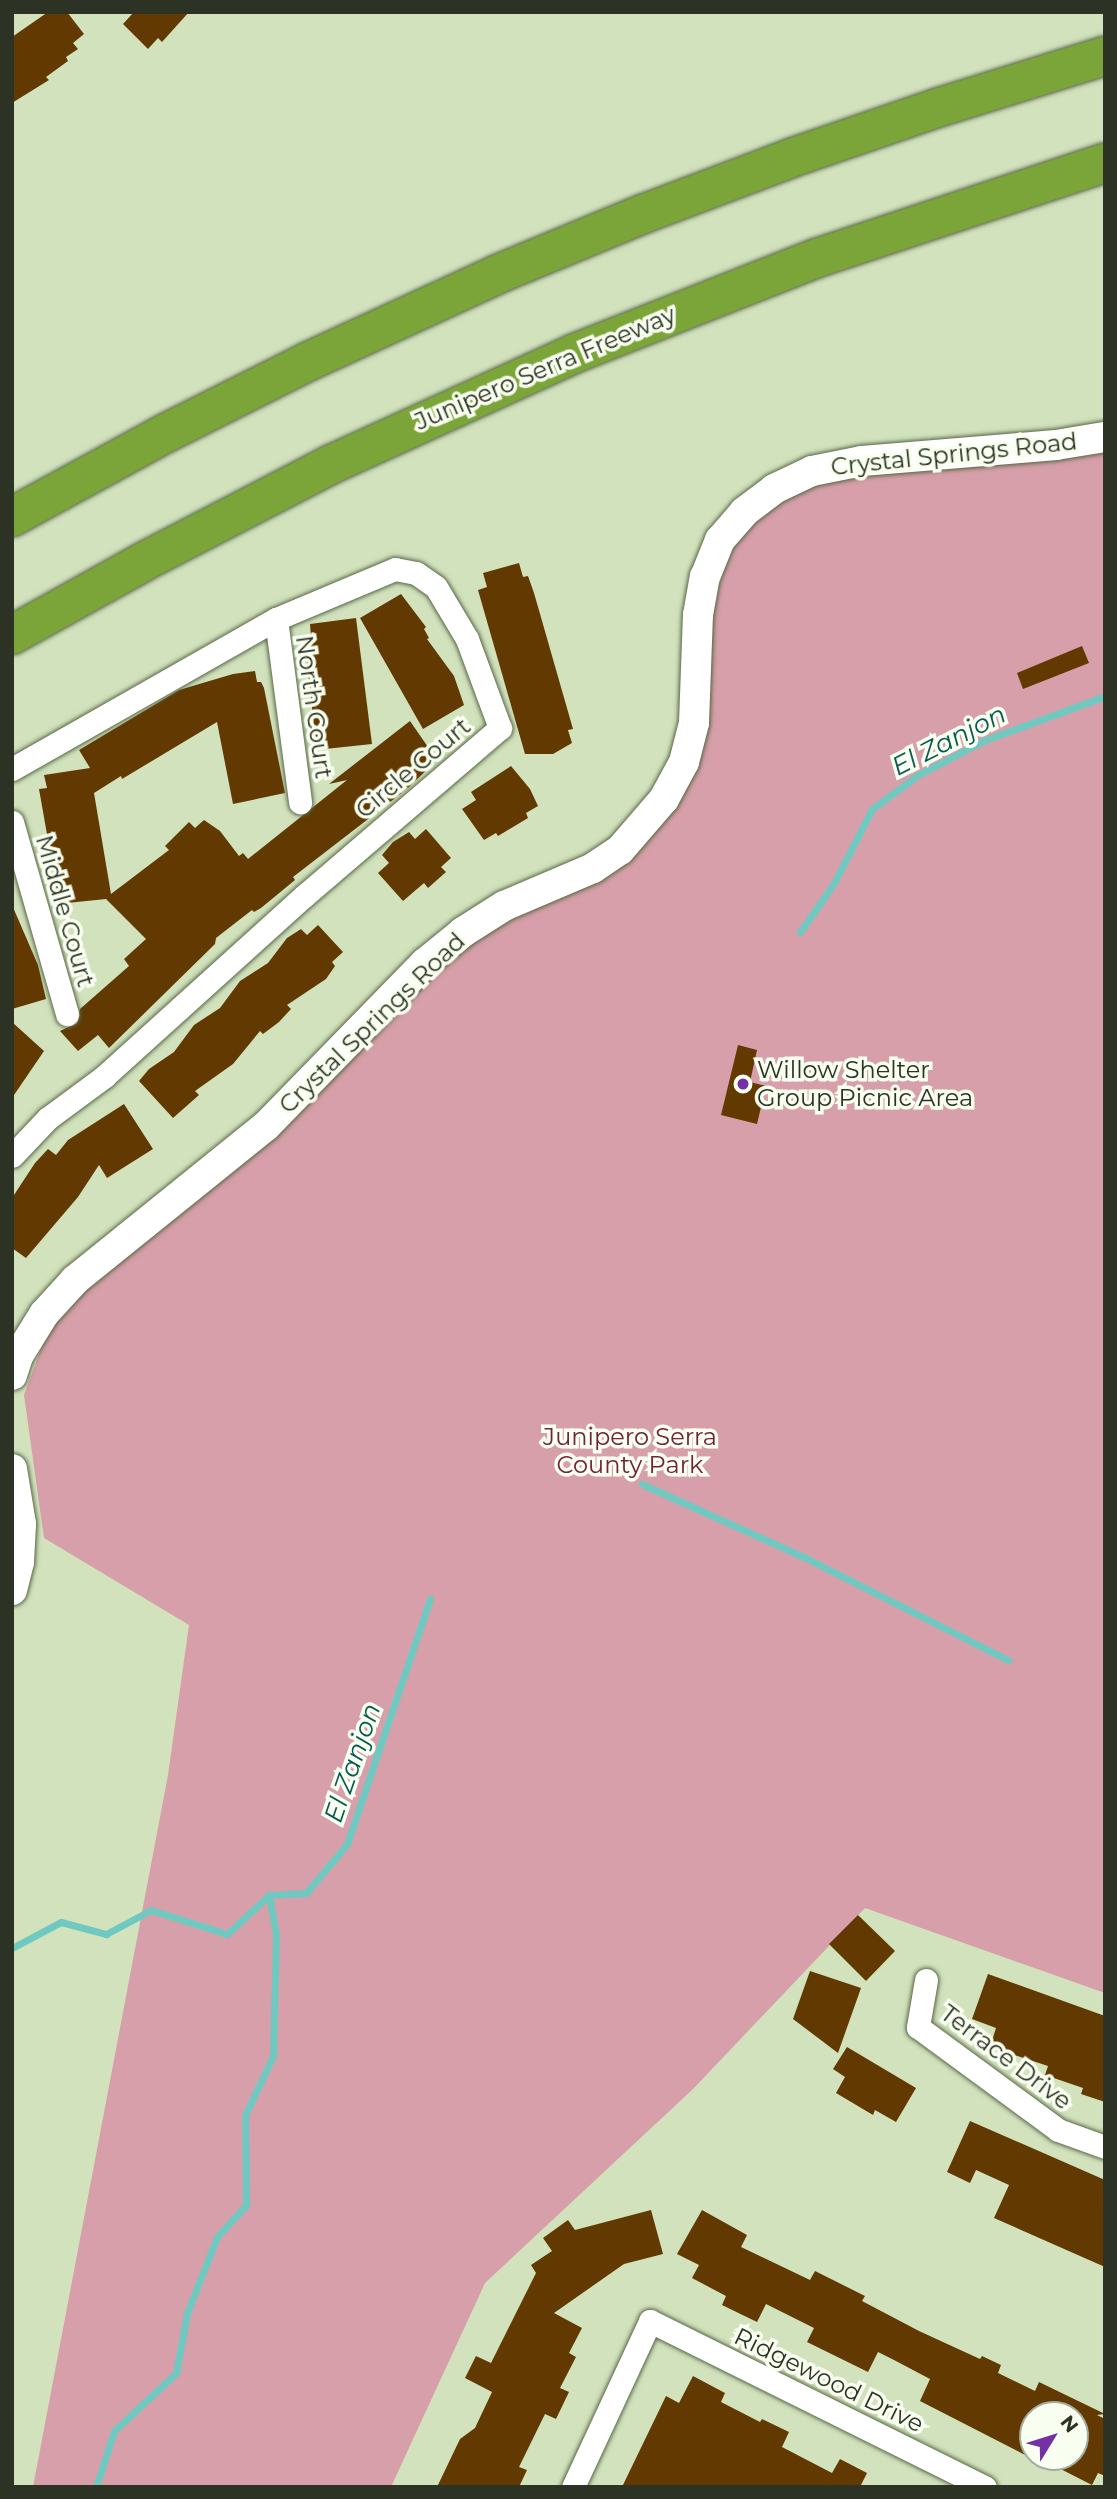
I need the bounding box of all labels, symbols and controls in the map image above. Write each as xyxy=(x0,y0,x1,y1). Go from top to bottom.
street label: Junipero Serra Freeway xyxy=(410,300,680,436)
street label: Crystal Springs Road xyxy=(829,427,1079,481)
street label: North Court xyxy=(290,634,338,780)
water label: El Zanjon xyxy=(887,699,1011,783)
street label: Circle Court xyxy=(350,712,476,824)
street label: Middle Court xyxy=(30,832,100,990)
street label: Crystal Springs Road xyxy=(273,927,471,1119)
place label: Willow Shelter Group Picnic Area xyxy=(757,1056,973,1112)
marker: Willow Shelter Group Picnic Area xyxy=(735,1076,751,1092)
park label: Junipero Serra County Park xyxy=(543,1423,717,1479)
water label: El Zanjon xyxy=(318,1699,388,1827)
street label: Terrace Drive xyxy=(935,1999,1077,2115)
street label: Ridgewood Drive xyxy=(730,2322,928,2438)
north arrow xyxy=(1019,2401,1089,2471)
text: N xyxy=(1056,2411,1083,2437)

